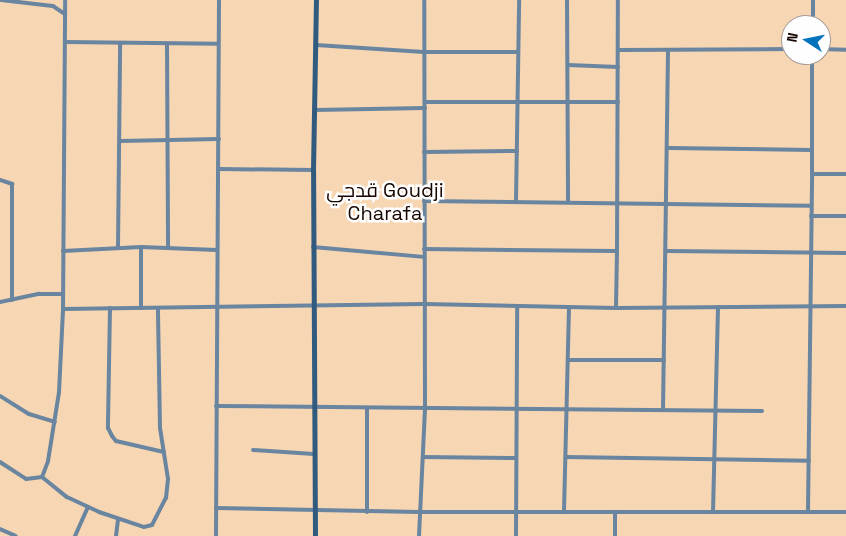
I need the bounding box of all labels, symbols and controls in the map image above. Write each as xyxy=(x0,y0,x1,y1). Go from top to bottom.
north arrow xyxy=(781,15,831,65)
text: N xyxy=(783,31,802,44)
district label: قدجي Goudji Charafa xyxy=(326,178,444,225)

